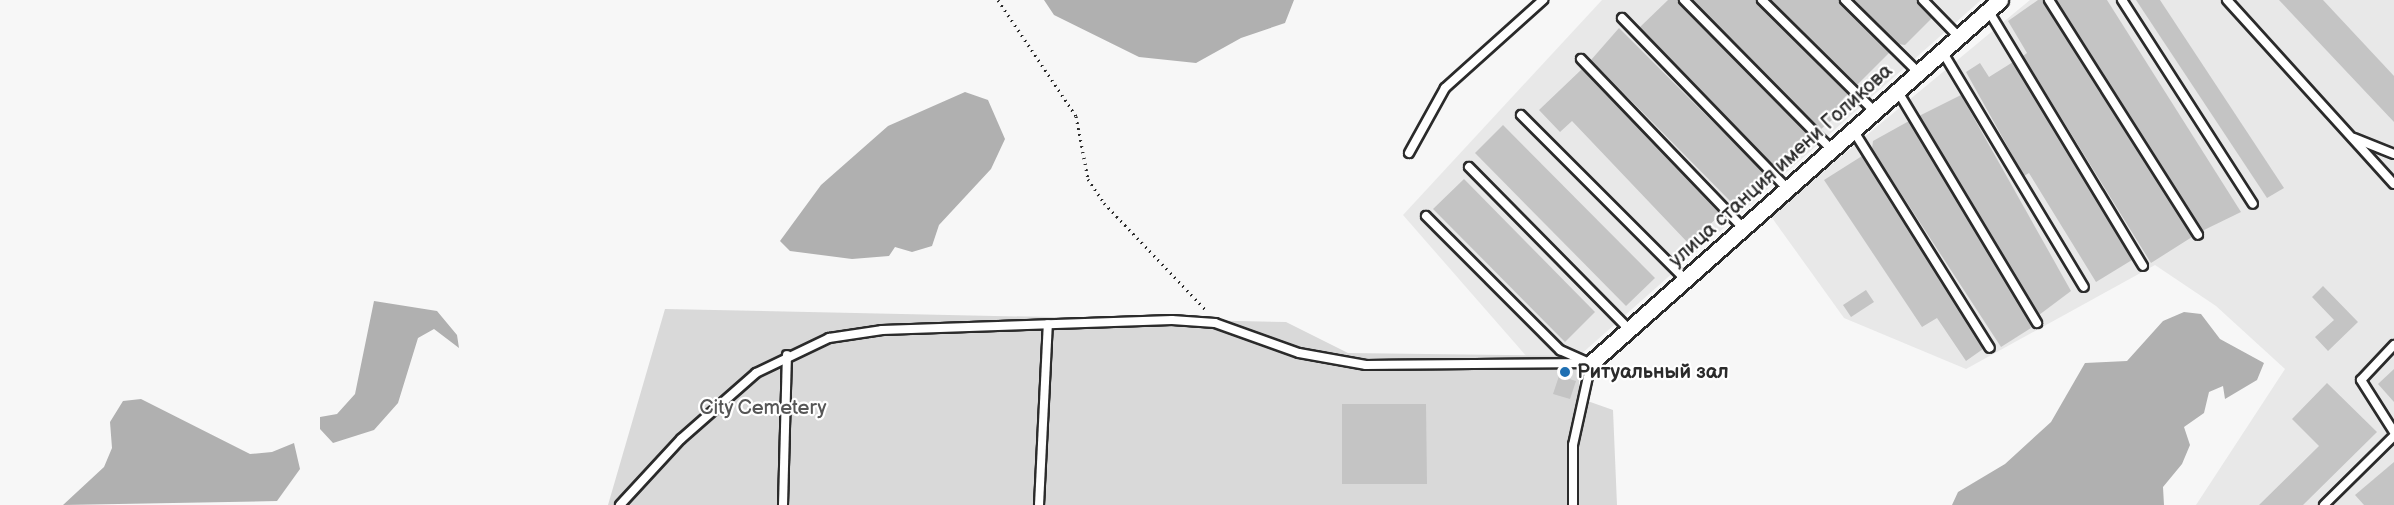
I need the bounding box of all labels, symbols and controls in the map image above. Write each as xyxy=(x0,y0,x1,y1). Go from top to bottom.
street label: улица станция имени Голикова xyxy=(1664,59,1898,273)
place label: Ритуальный зал xyxy=(1577,360,1729,384)
marker: Ритуальный зал xyxy=(1558,365,1572,379)
park label: City Cemetery xyxy=(699,396,827,420)

